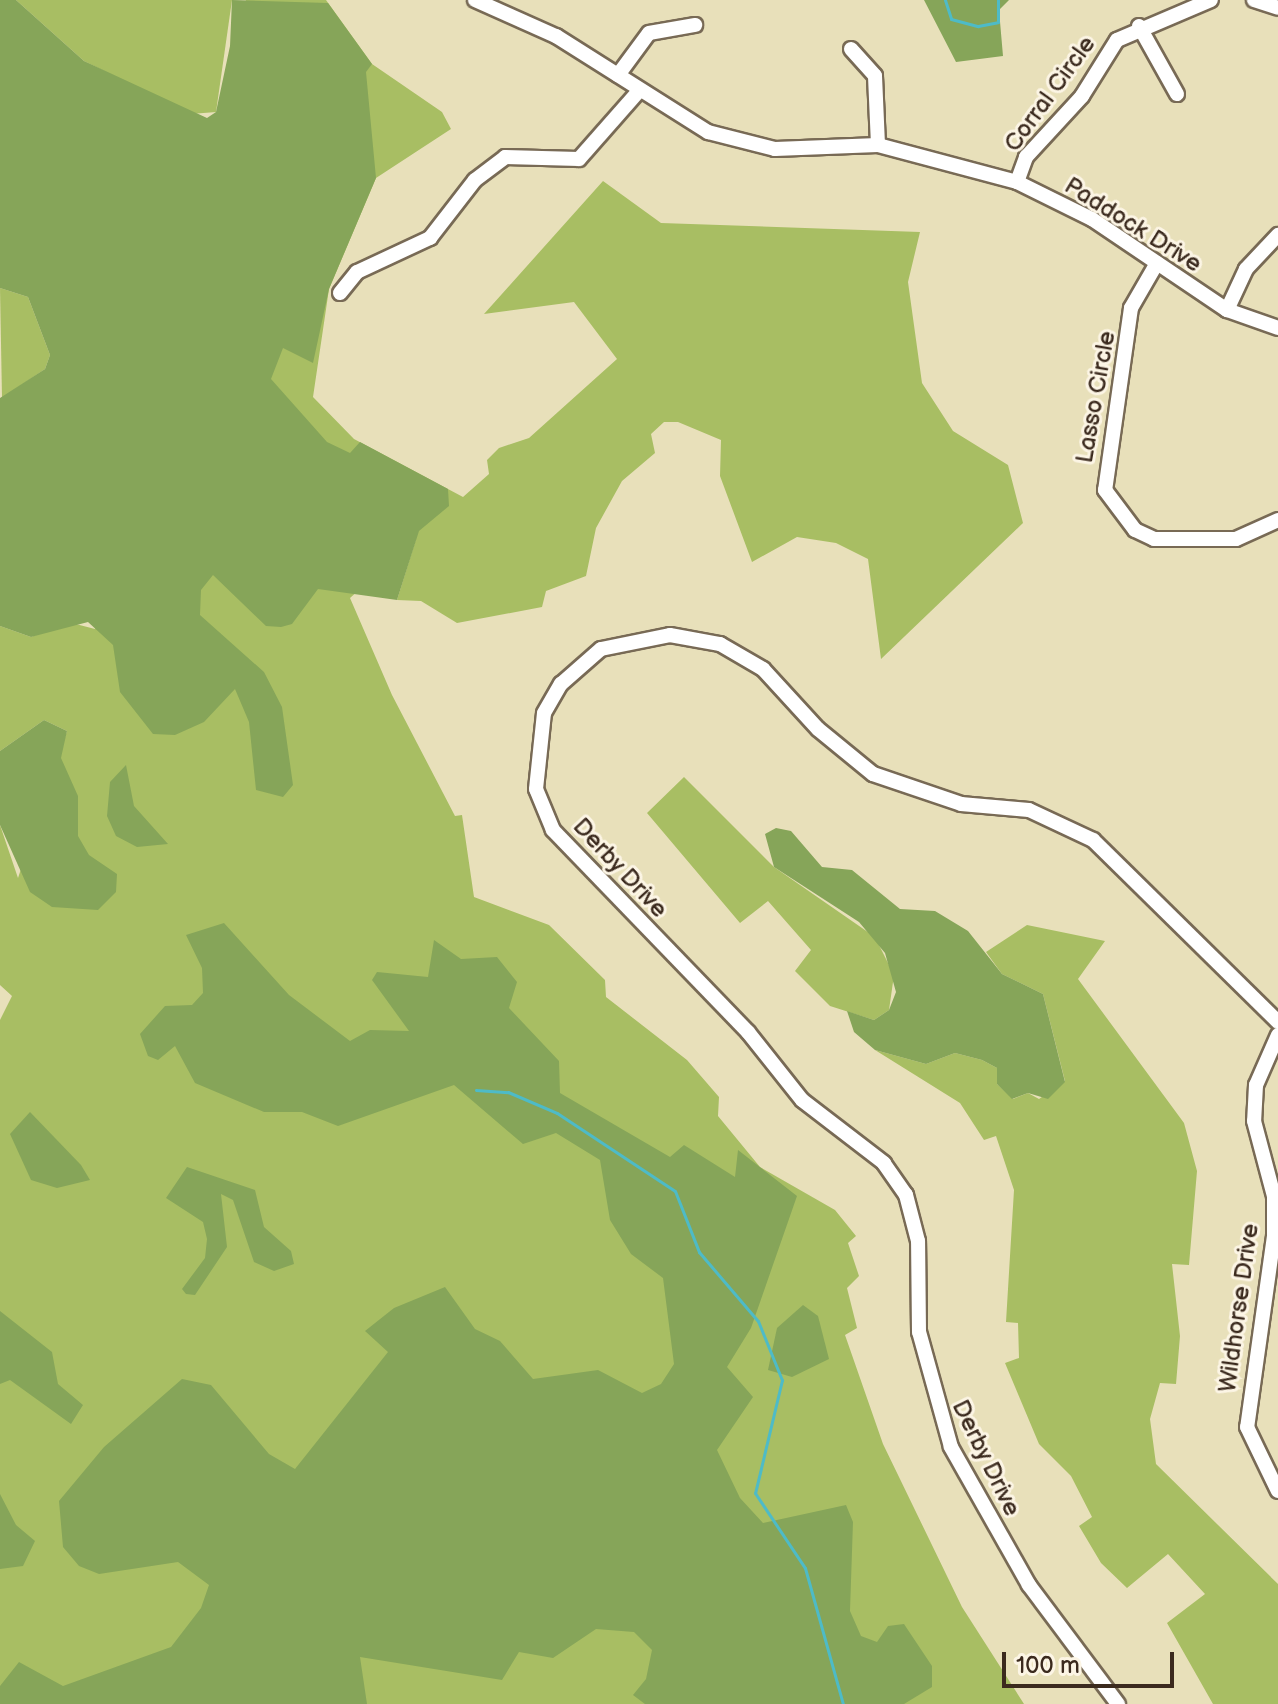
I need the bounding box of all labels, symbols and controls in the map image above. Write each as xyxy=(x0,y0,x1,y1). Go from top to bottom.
street label: Corral Circle xyxy=(998,31,1102,157)
street label: Paddock Drive xyxy=(1059,171,1207,279)
street label: Lasso Circle xyxy=(1070,329,1122,465)
street label: Derby Drive xyxy=(566,812,674,924)
street label: Wildhorse Drive xyxy=(1213,1222,1265,1394)
street label: Derby Drive xyxy=(945,1395,1027,1521)
scale bar xyxy=(1006,1636,1178,1686)
text: 100 m xyxy=(1016,1651,1080,1680)

